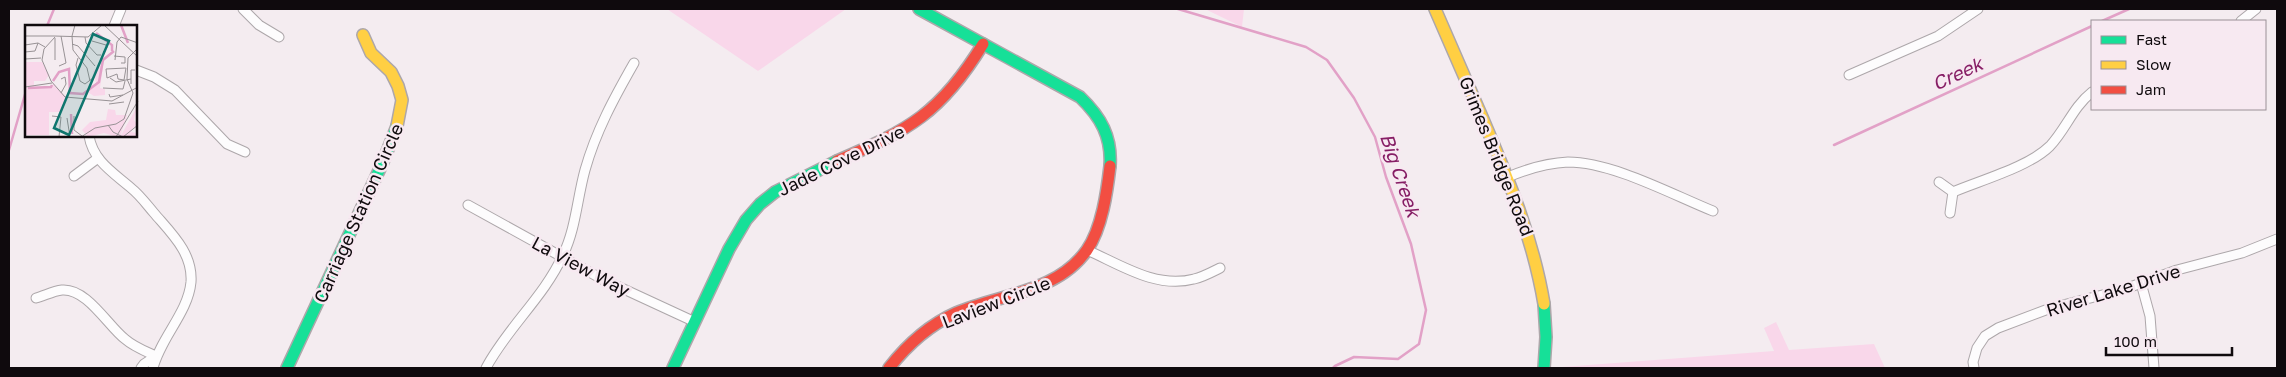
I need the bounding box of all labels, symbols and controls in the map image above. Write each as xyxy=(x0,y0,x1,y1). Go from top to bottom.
legend xyxy=(2091,20,2266,110)
inset map xyxy=(25,25,138,138)
text: Fast xyxy=(2136,30,2167,48)
water label: Creek xyxy=(1928,50,1988,95)
text: Slow xyxy=(2136,55,2171,73)
street label: Grimes Bridge Road xyxy=(1455,73,1539,239)
text: Jam xyxy=(2136,80,2166,98)
street label: Carriage Station Circle xyxy=(309,120,407,306)
street label: Jade Cove Drive xyxy=(774,120,908,200)
water label: Big Creek xyxy=(1376,130,1427,222)
street label: La View Way xyxy=(528,231,634,301)
street label: River Lake Drive xyxy=(2043,259,2183,321)
street label: Laview Circle xyxy=(939,271,1053,333)
scale bar xyxy=(2106,324,2232,356)
text: 100 m xyxy=(2114,332,2157,350)

